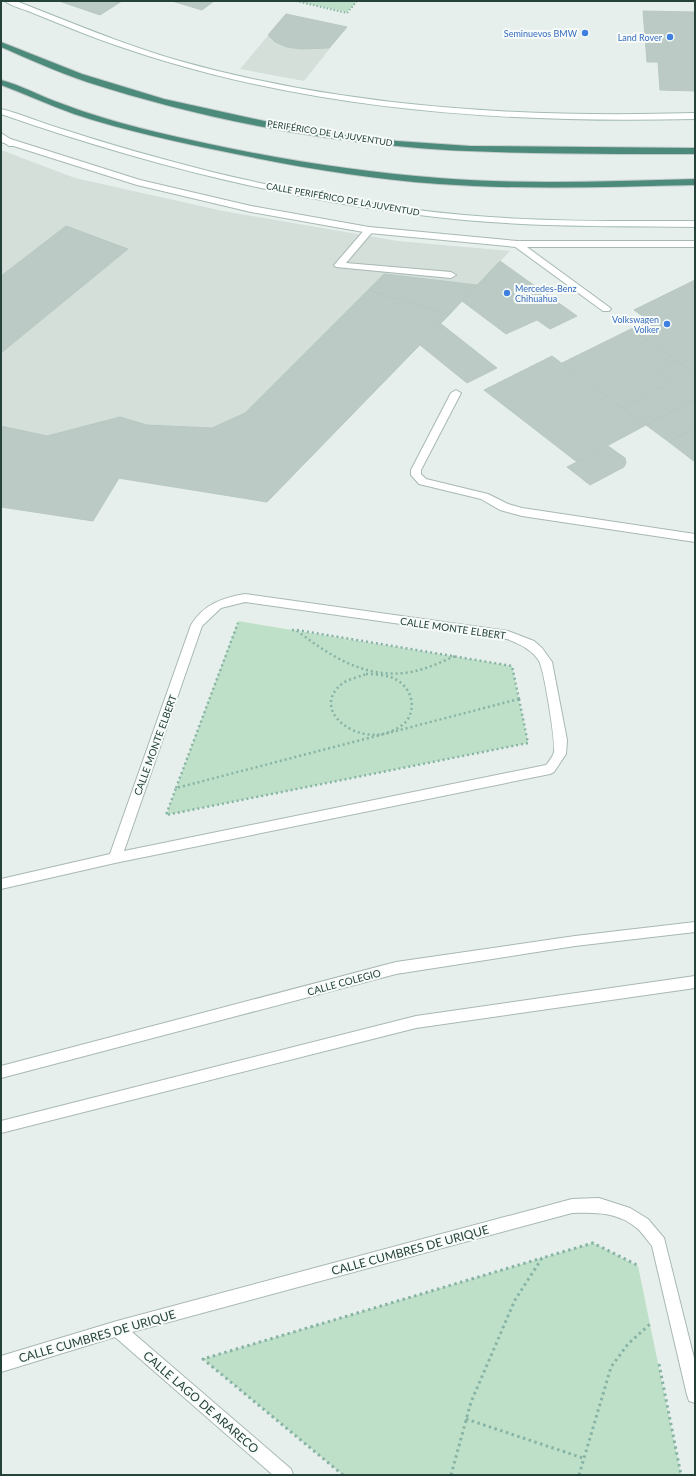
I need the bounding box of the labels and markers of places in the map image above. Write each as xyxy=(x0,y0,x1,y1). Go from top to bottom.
place label: Seminuevos BMW xyxy=(504,28,578,39)
marker: Seminuevos BMW xyxy=(580,28,590,38)
place label: Land Rover xyxy=(618,32,663,43)
marker: Land Rover xyxy=(665,32,675,42)
place label: Mercedes-Benz Chihuahua xyxy=(515,283,577,304)
marker: Mercedes-Benz Chihuahua xyxy=(502,288,512,298)
place label: Volkswagen Volker xyxy=(612,314,660,335)
marker: Volkswagen Volker xyxy=(662,319,672,329)

